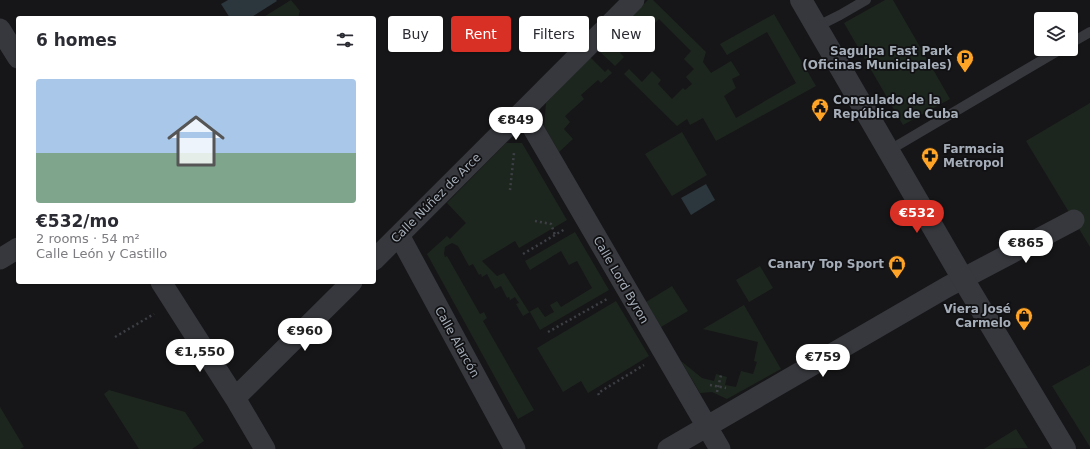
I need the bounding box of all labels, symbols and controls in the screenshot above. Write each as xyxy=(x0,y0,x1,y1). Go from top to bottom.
map controls xyxy=(1034,12,1078,56)
button: layers xyxy=(1034,12,1078,56)
chip: Buy xyxy=(388,16,443,52)
chip: Rent xyxy=(451,16,511,52)
chip: Filters xyxy=(519,16,589,52)
chip: New xyxy=(597,16,655,52)
icon: filters xyxy=(334,29,356,51)
text: 6 homes xyxy=(36,30,117,50)
place label: Sagulpa Fast Park (Oficinas Municipales) xyxy=(802,44,953,72)
parking icon: Sagulpa Fast Park (Oficinas Municipales) xyxy=(955,48,975,73)
place label: Consulado de la República de Cuba xyxy=(833,93,959,121)
public building icon: Consulado de la República de Cuba xyxy=(810,97,830,122)
icon: home xyxy=(160,105,232,177)
pin: €849 xyxy=(492,107,540,141)
text: €849 xyxy=(498,112,534,127)
place label: Farmacia Metropol xyxy=(943,142,1004,170)
pharmacy icon: Farmacia Metropol xyxy=(920,146,940,171)
street label: Calle Núñez de Arce xyxy=(388,150,484,246)
pin: €532 xyxy=(893,200,941,234)
text: €532 xyxy=(899,205,935,220)
text: €532/mo xyxy=(36,211,119,231)
pin: €865 xyxy=(1002,230,1050,264)
text: 2 rooms · 54 m² xyxy=(36,231,140,246)
street label: Calle Lord Byron xyxy=(590,234,652,326)
text: €865 xyxy=(1008,235,1044,250)
text: Calle León y Castillo xyxy=(36,246,167,261)
shop icon: Canary Top Sport xyxy=(887,254,907,279)
place label: Canary Top Sport xyxy=(768,257,884,271)
place label: Viera José Carmelo xyxy=(943,302,1011,330)
street label: Calle Alarcón xyxy=(432,304,482,380)
shop icon: Viera José Carmelo xyxy=(1014,306,1034,331)
pin: €960 xyxy=(281,318,329,352)
text: €960 xyxy=(287,323,323,338)
pin: €1,550 xyxy=(167,339,233,373)
text: €1,550 xyxy=(175,344,225,359)
pin: €759 xyxy=(799,344,847,378)
text: €759 xyxy=(805,349,841,364)

